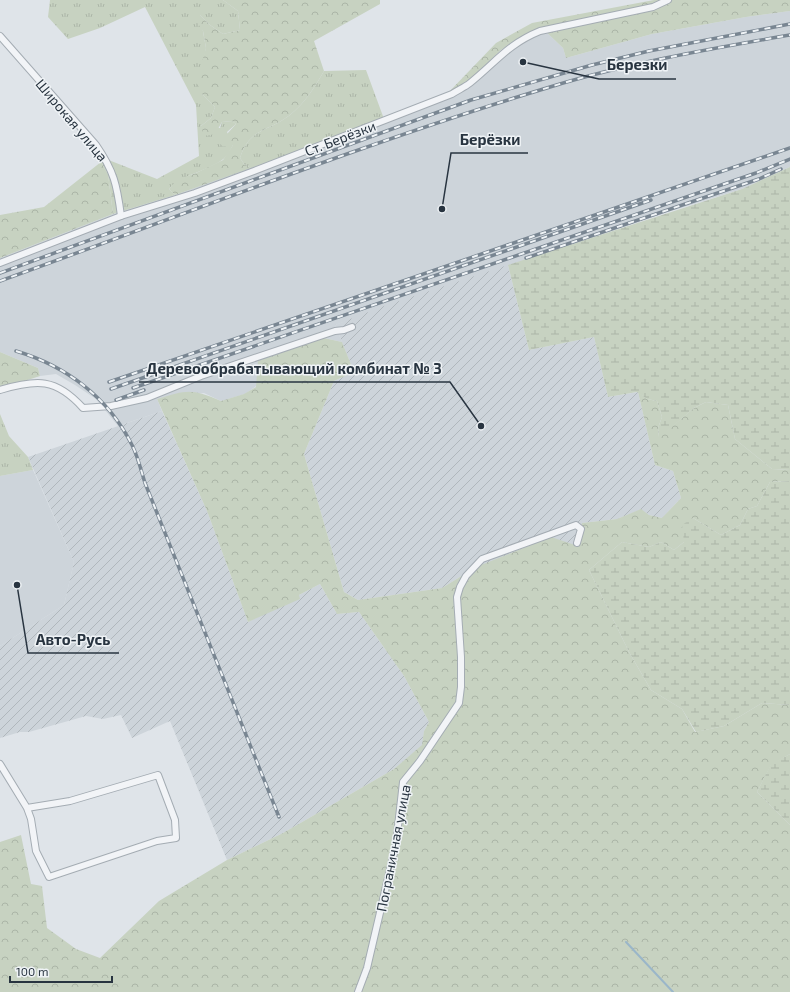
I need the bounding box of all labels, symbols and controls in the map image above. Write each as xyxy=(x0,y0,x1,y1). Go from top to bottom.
callout: Березки xyxy=(599,52,676,79)
text: Березки xyxy=(607,55,667,73)
street label: Широкая улица xyxy=(33,75,111,165)
street label: Ст. Берёзки xyxy=(302,117,378,159)
callout: Берёзки xyxy=(451,126,528,153)
text: Берёзки xyxy=(460,130,520,148)
callout: Деревообрабатывающий комбинат № 3 xyxy=(139,355,450,382)
text: Деревообрабатывающий комбинат № 3 xyxy=(146,359,442,377)
callout: Авто-Русь xyxy=(28,626,119,653)
text: Авто-Русь xyxy=(36,630,110,648)
street label: Пограничная улица xyxy=(372,783,414,913)
scale bar xyxy=(10,958,112,984)
text: 100 m xyxy=(16,964,48,978)

